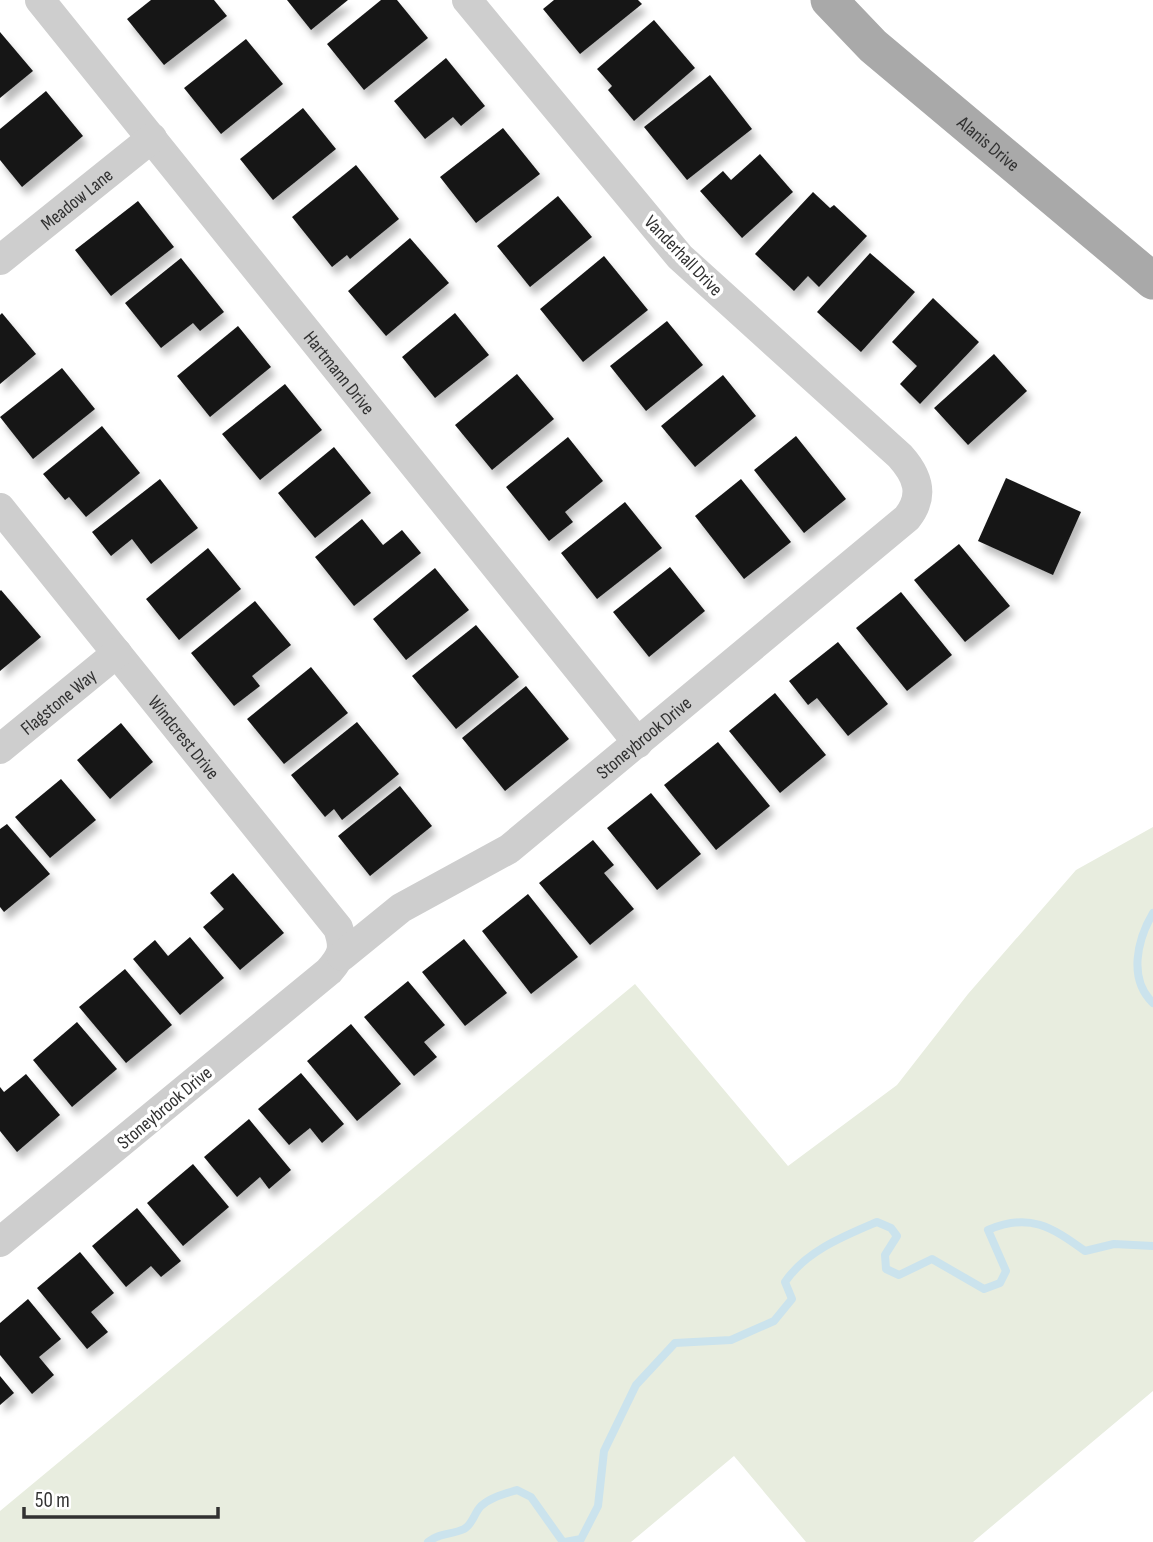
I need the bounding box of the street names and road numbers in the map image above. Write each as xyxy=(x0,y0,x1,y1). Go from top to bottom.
street label: Alanis Drive xyxy=(951,111,1024,177)
street label: Meadow Lane xyxy=(37,164,118,236)
street label: Vanderhall Drive xyxy=(639,211,727,301)
street label: Hartmann Drive xyxy=(298,327,379,420)
street label: Flagstone Way xyxy=(16,664,102,740)
street label: Windcrest Drive xyxy=(142,691,224,785)
street label: Stoneybrook Drive xyxy=(592,692,697,785)
street label: Stoneybrook Drive xyxy=(113,1062,217,1155)

